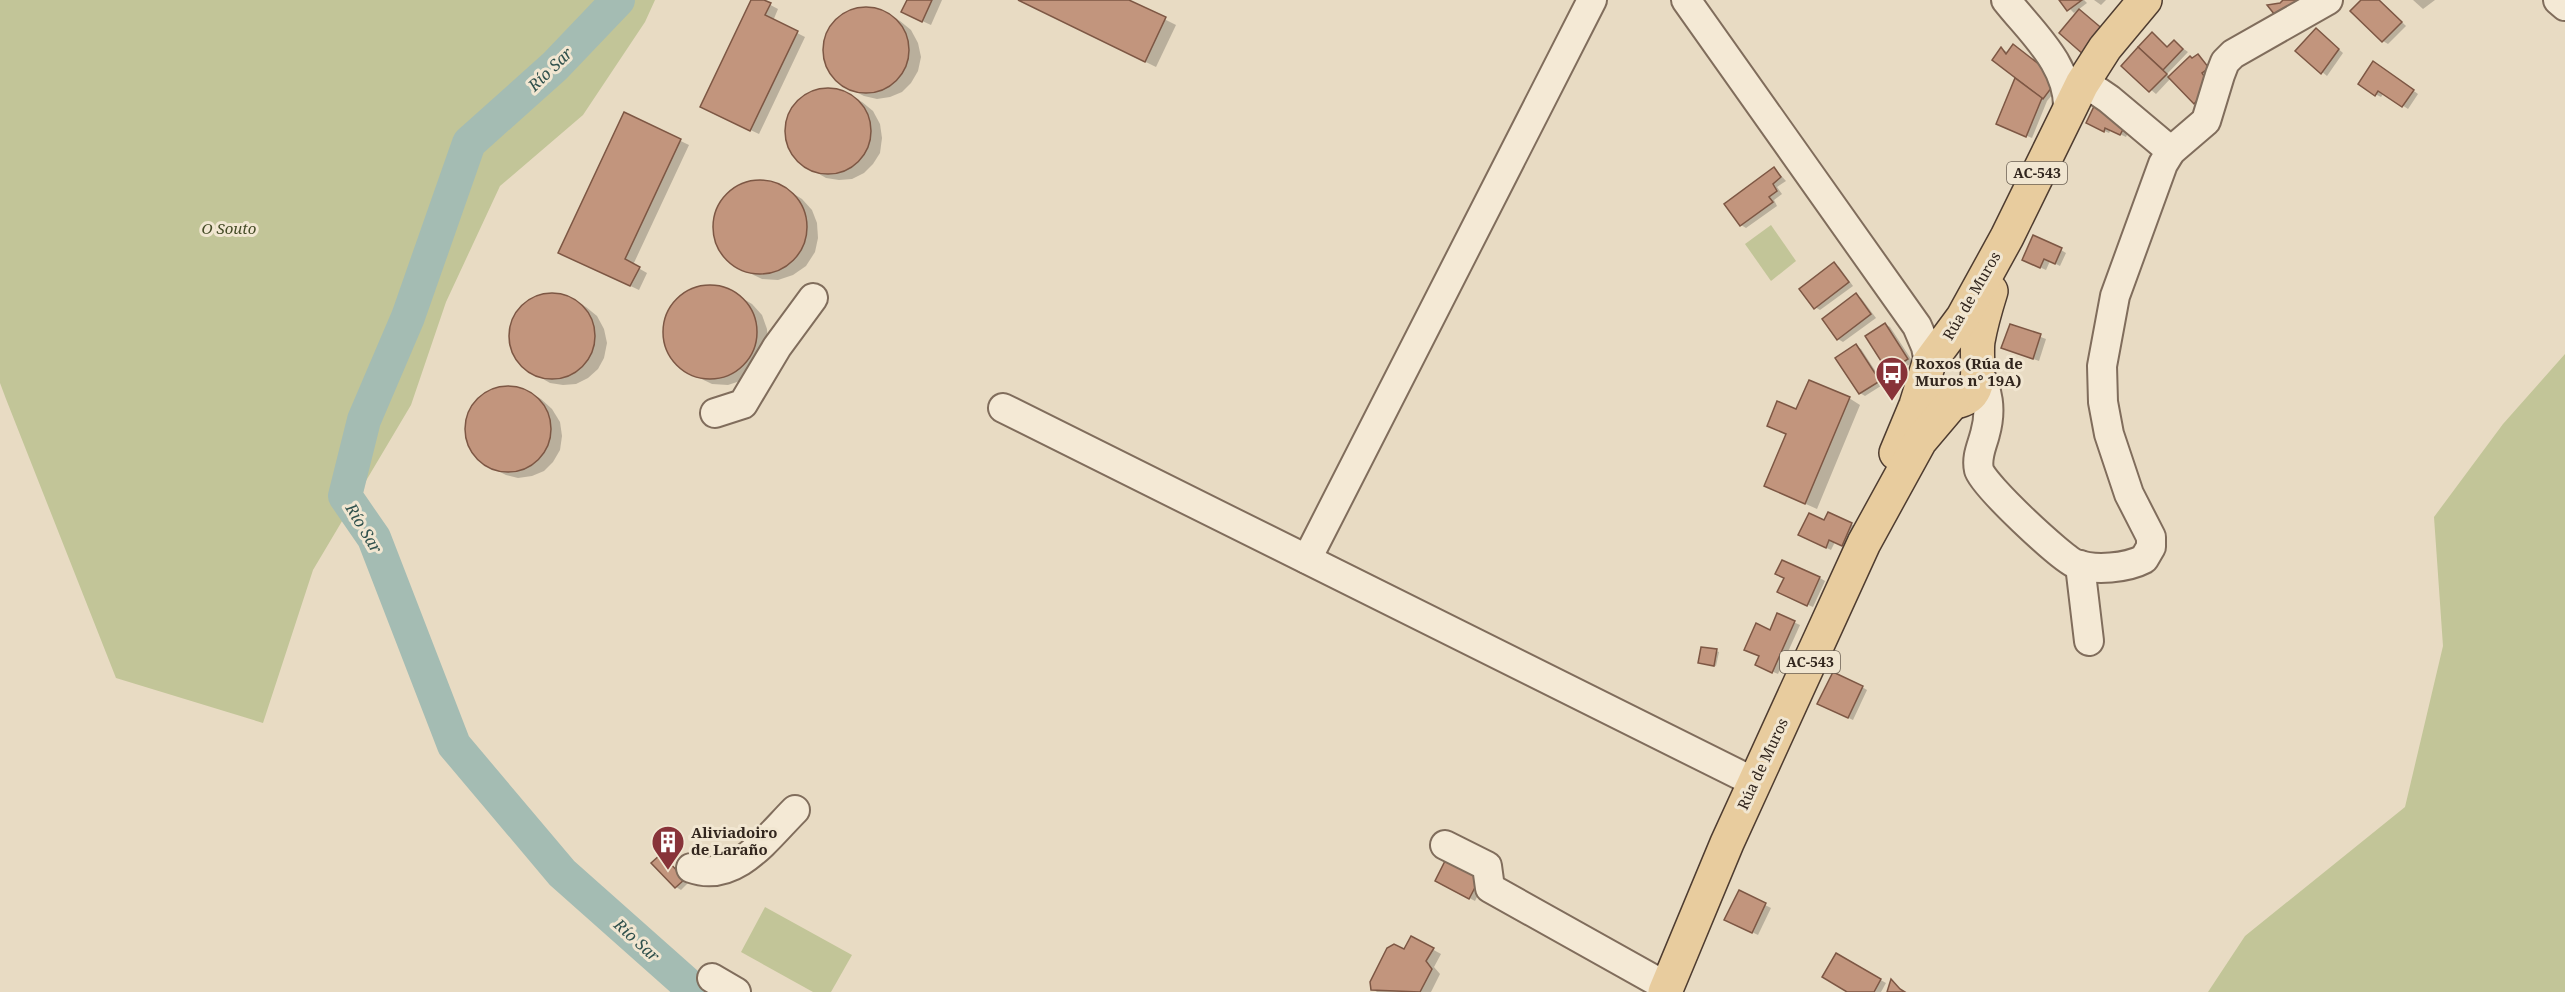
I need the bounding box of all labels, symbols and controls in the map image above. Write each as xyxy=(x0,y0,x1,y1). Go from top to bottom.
water label: Río Sar xyxy=(522,42,578,96)
road number: AC-543 xyxy=(2007,162,2067,184)
park label: O Souto xyxy=(202,218,256,238)
street label: Rúa de Muros xyxy=(1938,247,2005,343)
place label: Roxos (Rúa de Muros n° 19A) xyxy=(1915,353,2023,390)
bus stop icon: Roxos (Rúa de Muros n° 19A) xyxy=(1874,355,1910,402)
water label: Río Sar xyxy=(340,498,388,557)
road number: AC-543 xyxy=(1780,651,1840,673)
street label: Rúa de Muros xyxy=(1732,714,1792,813)
place label: Aliviadoiro de Laraño xyxy=(691,822,778,859)
building icon: Aliviadoiro de Laraño xyxy=(650,824,686,871)
water label: Río Sar xyxy=(609,913,665,967)

